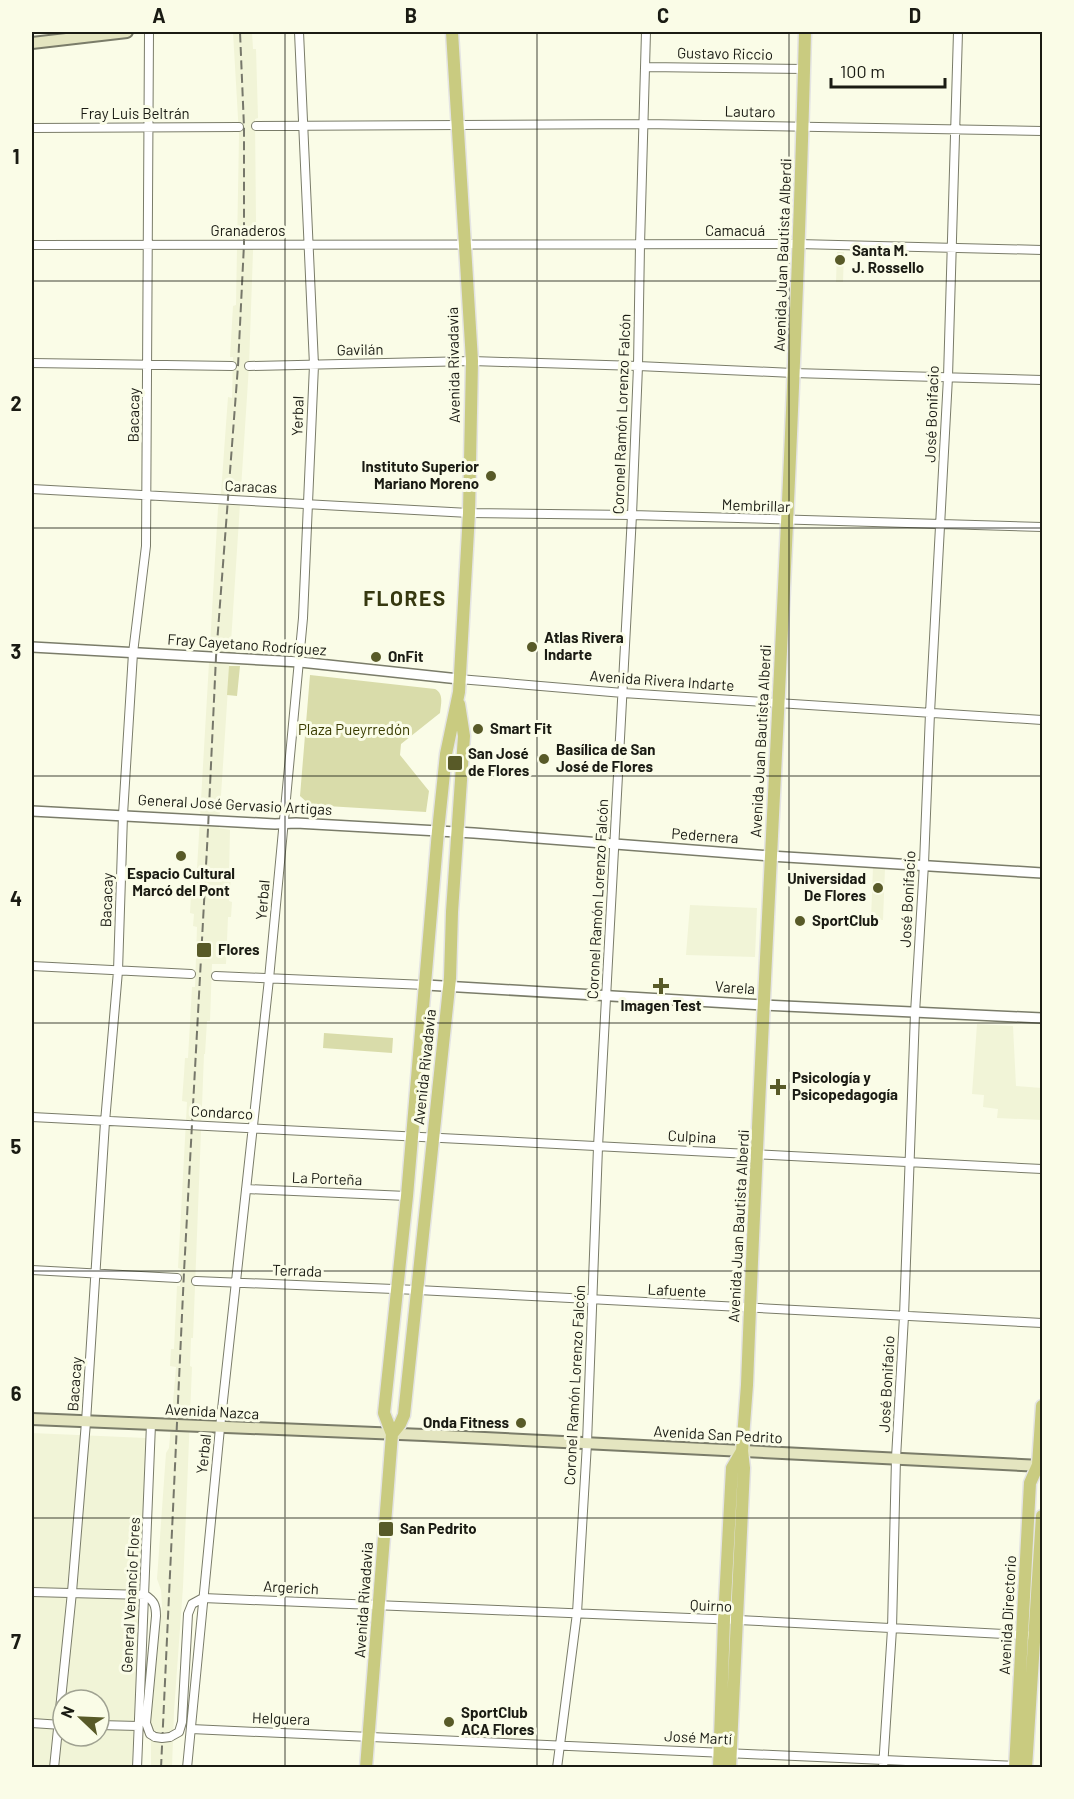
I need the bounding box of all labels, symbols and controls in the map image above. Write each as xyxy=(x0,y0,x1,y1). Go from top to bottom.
text: A xyxy=(152,3,166,27)
text: B xyxy=(405,3,417,27)
text: C xyxy=(657,3,669,27)
text: D xyxy=(909,3,921,27)
street label: Gustavo Riccio xyxy=(677,43,773,63)
scale bar xyxy=(831,51,945,89)
text: 100 m xyxy=(840,60,885,82)
street label: Lautaro xyxy=(724,102,776,120)
street label: Fray Luis Beltrán xyxy=(80,104,190,122)
text: 1 xyxy=(12,144,20,168)
street label: Avenida Juan Bautista Alberdi xyxy=(770,158,794,352)
street label: Granaderos xyxy=(210,221,286,239)
street label: Camacuá xyxy=(705,221,765,239)
place label: Santa M. J. Rossello xyxy=(852,241,924,276)
marker: Santa M. J. Rossello xyxy=(833,253,847,267)
street label: Avenida Rivadavia xyxy=(443,307,463,423)
street label: Coronel Ramón Lorenzo Falcón xyxy=(609,313,633,515)
street label: Gavilán xyxy=(336,340,384,358)
street label: José Bonifacio xyxy=(920,365,942,463)
street label: Bacacay xyxy=(124,387,142,443)
text: 2 xyxy=(10,391,22,415)
street label: Yerbal xyxy=(287,395,307,436)
place label: Instituto Superior Mariano Moreno xyxy=(362,457,479,492)
marker: Instituto Superior Mariano Moreno xyxy=(484,469,498,483)
street label: Caracas xyxy=(225,476,278,496)
street label: Membrillar xyxy=(721,495,791,515)
district label: FLORES xyxy=(363,585,447,610)
place label: Atlas Rivera Indarte xyxy=(544,628,624,663)
street label: Fray Cayetano Rodríguez xyxy=(167,629,328,659)
text: 3 xyxy=(11,639,21,663)
marker: Atlas Rivera Indarte xyxy=(525,640,539,654)
street label: Avenida Juan Bautista Alberdi xyxy=(746,644,774,838)
place label: OnFit xyxy=(388,647,424,665)
marker: OnFit xyxy=(369,650,383,664)
street label: Avenida Rivera Indarte xyxy=(589,666,735,694)
place label: Smart Fit xyxy=(490,719,552,737)
park label: Plaza Pueyrredón xyxy=(298,720,410,738)
marker: Smart Fit xyxy=(471,722,485,736)
place label: Basílica de San José de Flores xyxy=(556,740,655,775)
place label: San José de Flores xyxy=(468,744,530,779)
marker: Basílica de San José de Flores xyxy=(537,752,551,766)
marker: San José de Flores xyxy=(446,754,464,772)
street label: General José Gervasio Artigas xyxy=(137,790,333,818)
street label: Coronel Ramón Lorenzo Falcón xyxy=(583,798,611,1000)
street label: Pedernera xyxy=(671,824,739,846)
marker: Espacio Cultural Marcó del Pont xyxy=(174,849,188,863)
street label: José Bonifacio xyxy=(895,850,919,948)
place label: Espacio Cultural Marcó del Pont xyxy=(127,864,235,899)
place label: Universidad De Flores xyxy=(787,869,866,904)
street label: Bacacay xyxy=(96,872,116,928)
street label: Yerbal xyxy=(251,879,273,921)
marker: Universidad De Flores xyxy=(871,881,885,895)
text: 4 xyxy=(10,886,22,910)
place label: SportClub xyxy=(812,911,879,929)
marker: SportClub xyxy=(793,914,807,928)
place label: Flores xyxy=(218,940,260,958)
marker: Flores xyxy=(195,941,213,959)
marker: Imagen Test xyxy=(652,977,670,995)
street label: Varela xyxy=(714,977,756,997)
place label: Imagen Test xyxy=(621,996,702,1014)
street label: Avenida Rivadavia xyxy=(409,1008,439,1126)
place label: Psicología y Psicopedagogía xyxy=(792,1068,898,1103)
marker: Psicología y Psicopedagogía xyxy=(769,1078,787,1096)
street label: Condarco xyxy=(190,1101,254,1123)
street label: Culpina xyxy=(667,1126,717,1146)
street label: Avenida Juan Bautista Alberdi xyxy=(724,1129,752,1323)
text: 5 xyxy=(11,1134,22,1158)
street label: La Porteña xyxy=(291,1168,363,1188)
street label: Terrada xyxy=(272,1260,322,1280)
street label: Lafuente xyxy=(647,1279,707,1301)
street label: Coronel Ramón Lorenzo Falcón xyxy=(560,1284,588,1486)
street label: José Bonifacio xyxy=(874,1335,898,1433)
street label: Bacacay xyxy=(63,1356,85,1412)
text: 6 xyxy=(11,1381,22,1405)
street label: Avenida Nazca xyxy=(165,1400,260,1422)
place label: Onda Fitness xyxy=(423,1413,509,1431)
marker: Onda Fitness xyxy=(514,1416,528,1430)
street label: Avenida San Pedrito xyxy=(653,1422,783,1446)
street label: Yerbal xyxy=(192,1433,214,1475)
street label: General Venancio Flores xyxy=(117,1517,143,1673)
place label: San Pedrito xyxy=(400,1519,477,1537)
marker: San Pedrito xyxy=(377,1520,395,1538)
street label: Avenida Rivadavia xyxy=(350,1541,376,1659)
street label: Avenida Directorio xyxy=(995,1555,1019,1675)
street label: Argerich xyxy=(263,1577,319,1597)
street label: Quirno xyxy=(690,1595,732,1615)
text: 7 xyxy=(11,1629,21,1653)
north arrow xyxy=(51,1688,111,1748)
text: N xyxy=(56,1703,78,1721)
place label: SportClub ACA Flores xyxy=(461,1703,535,1738)
street label: Helguera xyxy=(252,1708,311,1728)
marker: SportClub ACA Flores xyxy=(442,1715,456,1729)
street label: José Martí xyxy=(664,1726,732,1748)

